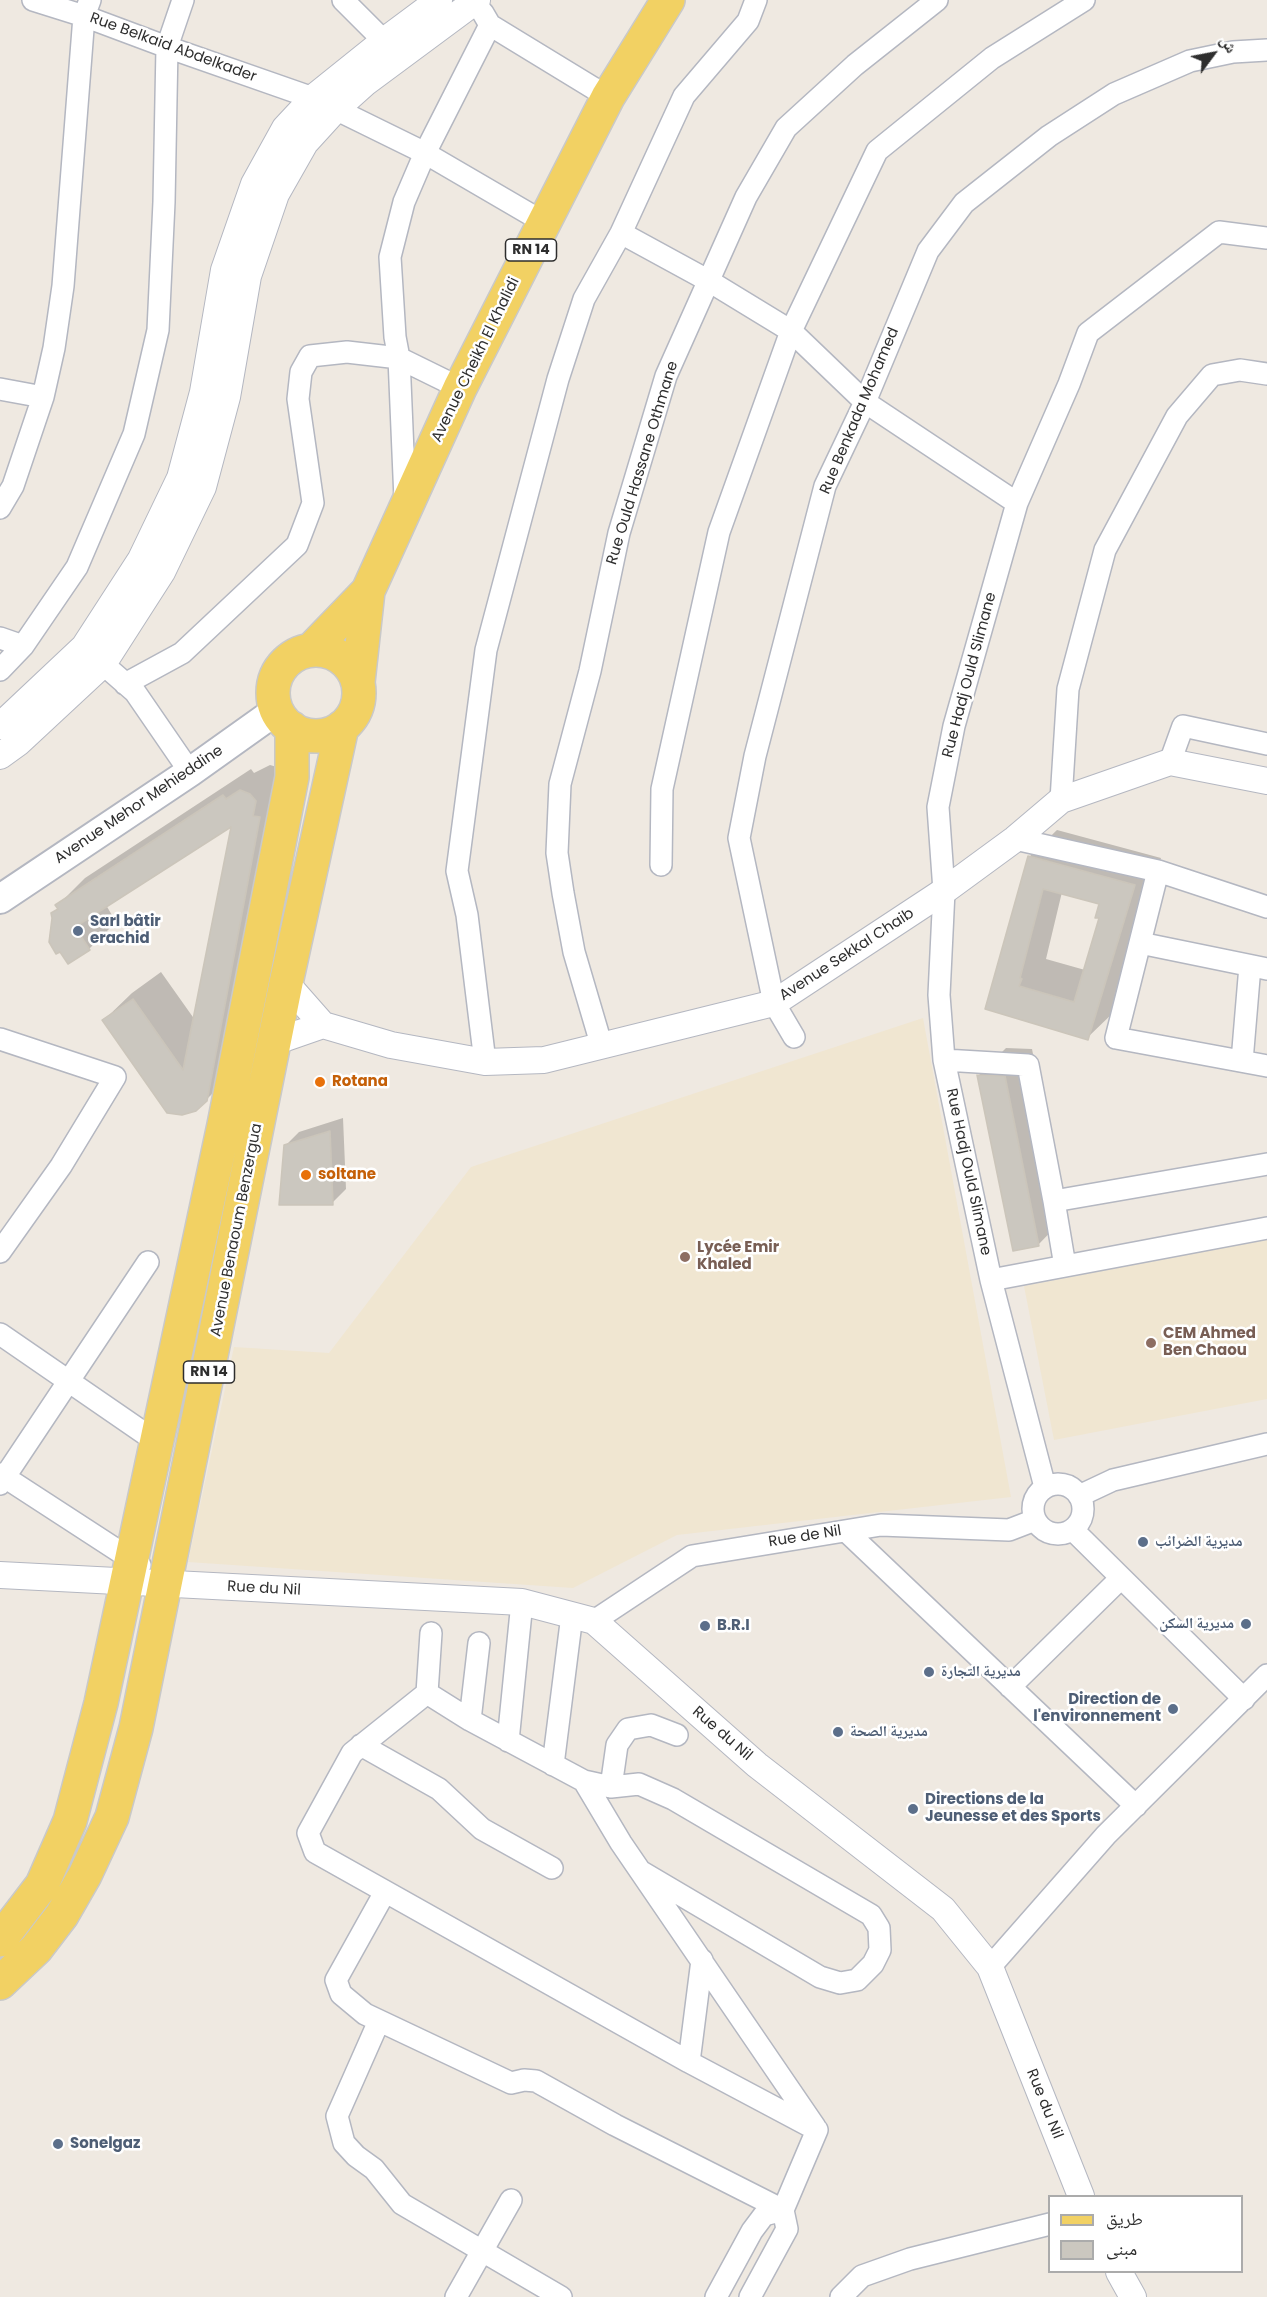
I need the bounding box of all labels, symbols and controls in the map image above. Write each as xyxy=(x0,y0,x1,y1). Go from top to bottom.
street label: Rue Belkaid Abdelkader xyxy=(87,9,259,87)
north arrow xyxy=(1183,24,1243,84)
text: ش xyxy=(1214,31,1243,57)
road number: RN 14 xyxy=(506,239,556,261)
street label: Avenue Cheikh El Khalidi xyxy=(428,275,524,445)
street label: Rue Benkada Mohamed xyxy=(817,325,903,497)
street label: Rue Ould Hassane Othmane xyxy=(603,359,683,567)
street label: Rue Hadj Ould Slimane xyxy=(939,590,1001,760)
street label: Avenue Mehor Mehieddine xyxy=(51,742,227,868)
street label: Avenue Sekkal Chaib xyxy=(776,905,918,1005)
place label: Sarl bâtir erachid xyxy=(90,913,161,948)
marker: Sarl bâtir erachid xyxy=(71,924,85,938)
place label: Rotana xyxy=(332,1073,388,1091)
marker: Rotana xyxy=(313,1075,327,1089)
street label: Rue Hadj Ould Slimane xyxy=(941,1087,995,1257)
street label: Avenue Benaoum Benzergua xyxy=(207,1122,267,1338)
place label: soltane xyxy=(318,1166,376,1184)
marker: soltane xyxy=(299,1168,313,1182)
place label: Lycée Emir Khaled xyxy=(697,1239,779,1274)
marker: Lycée Emir Khaled xyxy=(678,1250,692,1264)
place label: CEM Ahmed Ben Chaou xyxy=(1163,1325,1256,1360)
marker: CEM Ahmed Ben Chaou xyxy=(1144,1336,1158,1350)
road number: RN 14 xyxy=(184,1361,234,1383)
street label: Rue de Nil xyxy=(767,1522,843,1552)
place label: مديرية الضرائب xyxy=(1155,1533,1243,1551)
marker: مديرية الضرائب xyxy=(1136,1535,1150,1549)
street label: Rue du Nil xyxy=(227,1578,301,1600)
place label: مديرية السكن xyxy=(1159,1615,1234,1633)
place label: B.R.I xyxy=(717,1617,750,1635)
marker: مديرية السكن xyxy=(1239,1617,1253,1631)
marker: B.R.I xyxy=(698,1619,712,1633)
place label: مديرية التجارة xyxy=(941,1663,1021,1681)
marker: مديرية التجارة xyxy=(922,1665,936,1679)
place label: Direction de l'environnement xyxy=(1033,1691,1161,1726)
marker: Direction de l'environnement xyxy=(1166,1702,1180,1716)
street label: Rue du Nil xyxy=(688,1703,756,1765)
place label: مديرية الصحة xyxy=(850,1723,928,1741)
marker: مديرية الصحة xyxy=(831,1725,845,1739)
place label: Directions de la Jeunesse et des Sports xyxy=(925,1791,1101,1826)
marker: Directions de la Jeunesse et des Sports xyxy=(906,1802,920,1816)
street label: Rue du Nil xyxy=(1022,2066,1066,2142)
place label: Sonelgaz xyxy=(70,2135,140,2153)
marker: Sonelgaz xyxy=(51,2137,65,2151)
legend xyxy=(1048,2195,1243,2273)
text: طريق xyxy=(1106,2206,1143,2231)
text: مبنى xyxy=(1106,2236,1137,2261)

